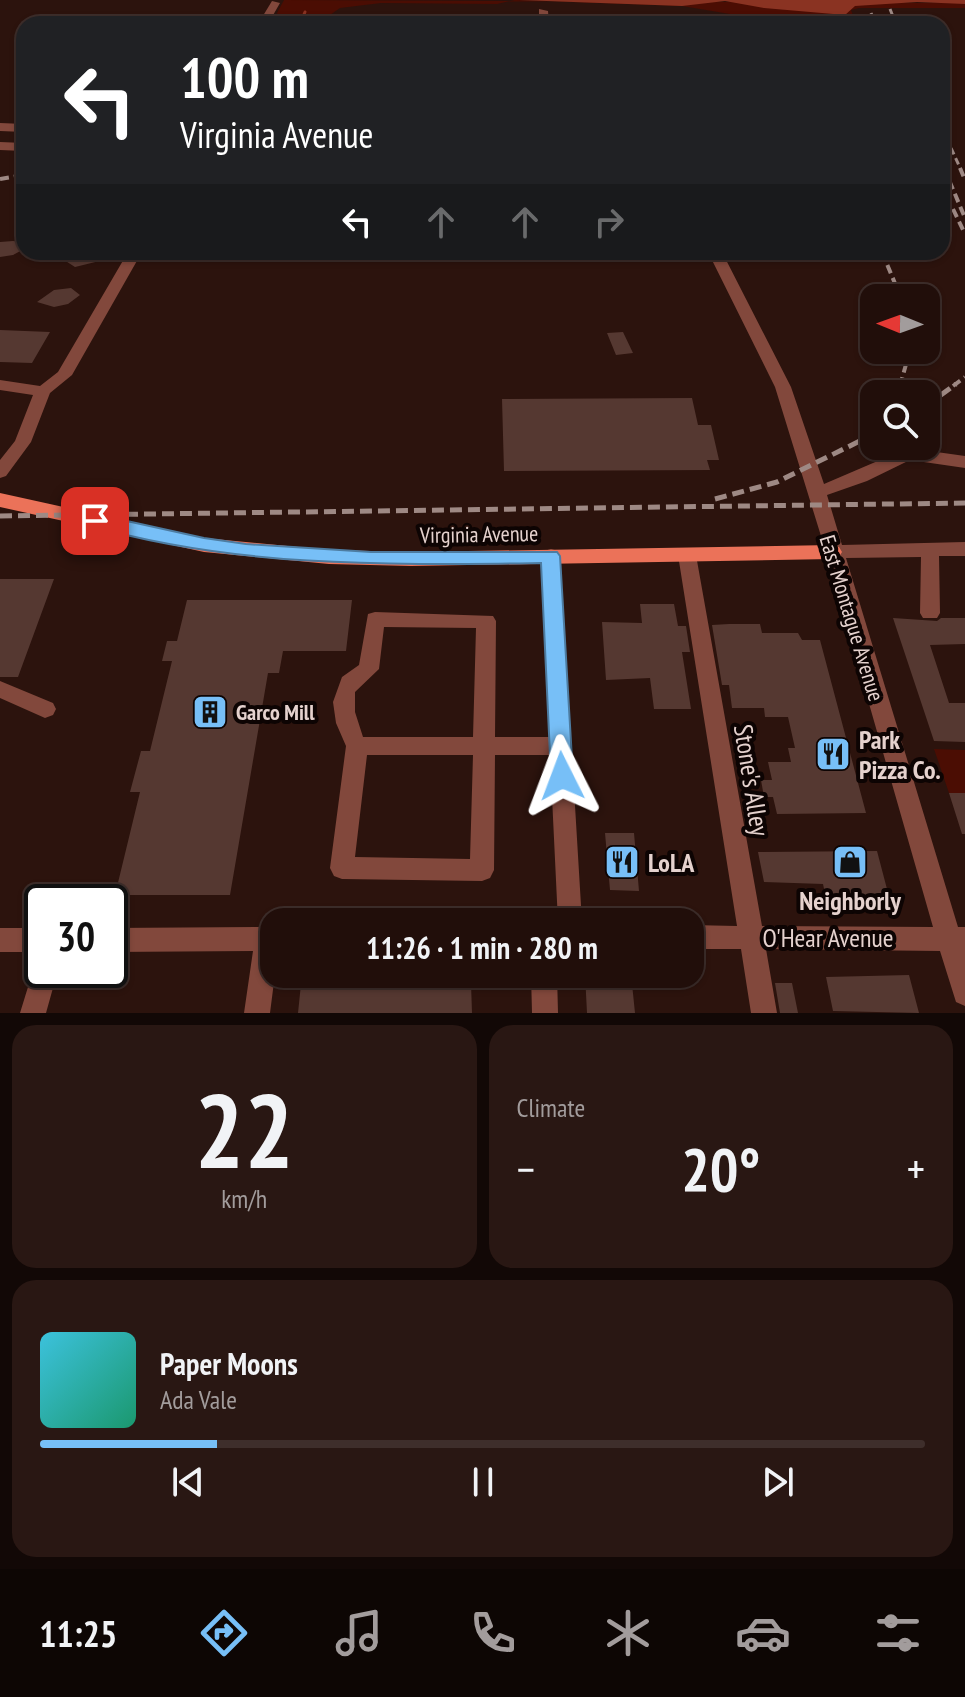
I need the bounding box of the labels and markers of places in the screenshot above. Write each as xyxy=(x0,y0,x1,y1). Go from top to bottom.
pin xyxy=(61,487,129,555)
building icon: Garco Mill xyxy=(191,693,229,731)
place label: Garco Mill xyxy=(236,698,315,726)
place label: Park Pizza Co. xyxy=(859,723,941,786)
restaurant icon: Park Pizza Co. xyxy=(814,735,852,773)
restaurant icon: LoLA xyxy=(603,843,641,881)
shop icon: Neighborly xyxy=(831,843,869,881)
place label: LoLA xyxy=(648,846,695,879)
place label: Neighborly xyxy=(799,884,901,917)

